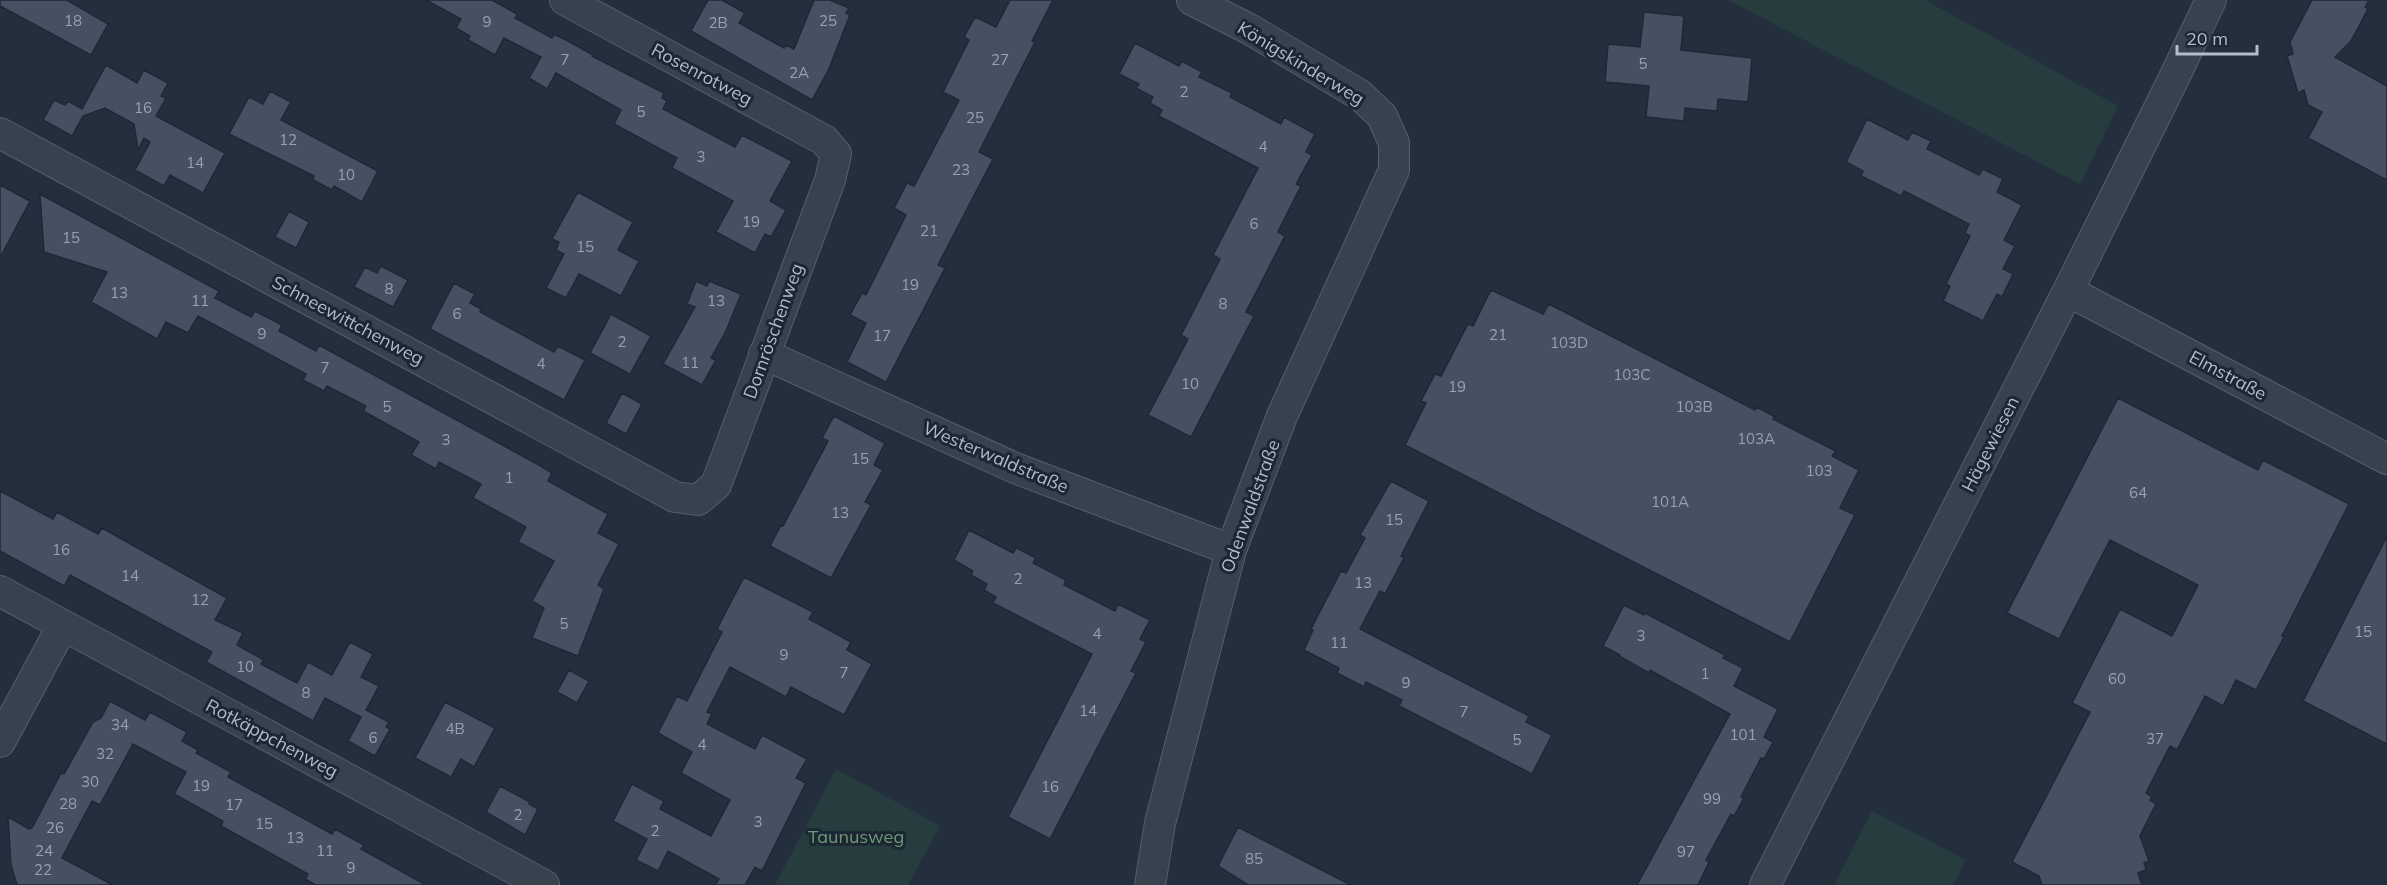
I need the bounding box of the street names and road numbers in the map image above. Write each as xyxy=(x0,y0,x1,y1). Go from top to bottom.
street label: Königskinderweg xyxy=(1233,16,1369,110)
street label: Rosenrotweg xyxy=(648,38,756,110)
street label: Dornröschenweg xyxy=(738,260,808,402)
street label: Schneewittchenweg xyxy=(268,270,428,370)
street label: Elmstraße xyxy=(2185,345,2271,405)
street label: Hägewiesen xyxy=(1956,392,2024,496)
street label: Westerwaldstraße xyxy=(920,416,1072,498)
street label: Odenwaldstraße xyxy=(1215,436,1285,576)
street label: Rotkäppchenweg xyxy=(202,694,342,782)

